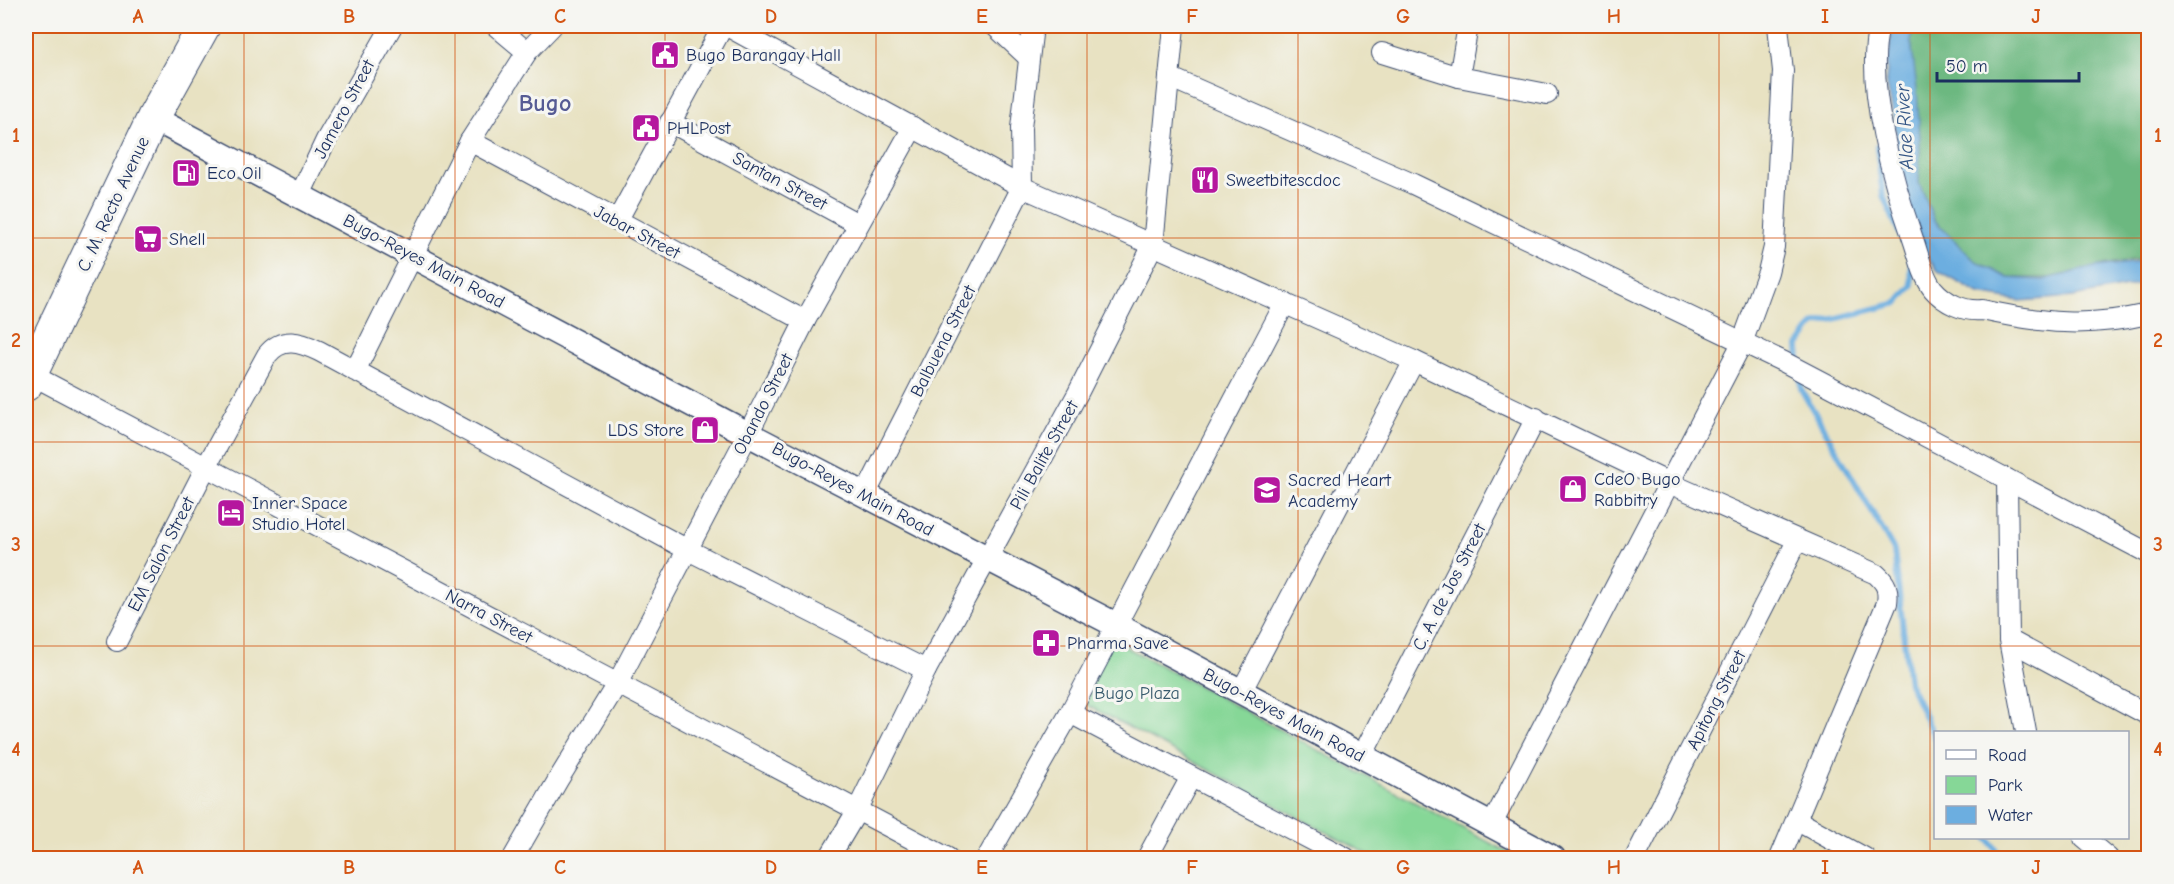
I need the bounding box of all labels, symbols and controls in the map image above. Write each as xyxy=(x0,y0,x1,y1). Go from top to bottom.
text: A xyxy=(132,5,144,28)
text: B xyxy=(343,5,355,28)
text: C xyxy=(554,5,566,28)
text: D xyxy=(765,5,777,28)
text: E xyxy=(976,5,988,28)
text: F xyxy=(1186,5,1198,28)
text: G xyxy=(1396,5,1410,28)
text: H xyxy=(1607,5,1621,28)
text: I xyxy=(1821,5,1829,28)
text: J xyxy=(2031,5,2041,28)
public building icon: Bugo Barangay Hall xyxy=(649,39,681,71)
place label: Bugo Barangay Hall xyxy=(686,45,841,66)
scale bar xyxy=(1937,45,2080,83)
street label: Jamero Street xyxy=(310,55,380,162)
text: 50 m xyxy=(1946,56,1988,77)
water label: Alae River xyxy=(1891,82,1918,171)
district label: Bugo xyxy=(519,89,571,117)
public building icon: PHLPost xyxy=(630,112,662,144)
place label: PHLPost xyxy=(667,118,731,139)
text: 1 xyxy=(12,124,20,147)
text: 1 xyxy=(2154,124,2162,147)
street label: C. M. Recto Avenue xyxy=(73,133,154,275)
street label: Santan Street xyxy=(729,148,831,216)
fuel station icon: Eco Oil xyxy=(170,157,202,189)
place label: Eco Oil xyxy=(207,163,262,184)
restaurant icon: Sweetbitescdoc xyxy=(1189,164,1221,196)
place label: Sweetbitescdoc xyxy=(1226,170,1341,191)
street label: Jabar Street xyxy=(590,201,684,264)
street label: Bugo-Reyes Main Road xyxy=(339,210,508,313)
supermarket icon: Shell xyxy=(132,223,164,255)
place label: Shell xyxy=(169,229,206,250)
street label: Balbuena Street xyxy=(906,281,981,401)
text: 2 xyxy=(11,329,21,352)
text: 2 xyxy=(2153,329,2163,352)
street label: Obando Street xyxy=(729,349,798,458)
street label: Pili Balite Street xyxy=(1006,396,1083,513)
shop icon: LDS Store xyxy=(689,414,721,446)
place label: LDS Store xyxy=(608,420,684,441)
street label: Bugo-Reyes Main Road xyxy=(768,438,937,541)
place label: CdeO Bugo Rabbitry xyxy=(1594,469,1681,511)
place label: Sacred Heart Academy xyxy=(1288,470,1392,512)
shop icon: CdeO Bugo Rabbitry xyxy=(1557,473,1589,505)
school or university icon: Sacred Heart Academy xyxy=(1251,474,1283,506)
street label: EM Salon Street xyxy=(124,493,200,615)
place label: Inner Space Studio Hotel xyxy=(252,493,348,535)
hotel icon: Inner Space Studio Hotel xyxy=(215,497,247,529)
street label: C. A. de Jos Street xyxy=(1408,519,1491,654)
text: 3 xyxy=(11,533,21,556)
text: 3 xyxy=(2153,533,2163,556)
street label: Narra Street xyxy=(442,585,537,649)
pharmacy icon: Pharma Save xyxy=(1030,627,1062,659)
place label: Pharma Save xyxy=(1067,633,1169,654)
street label: Apitong Street xyxy=(1682,646,1751,753)
street label: Bugo-Reyes Main Road xyxy=(1199,664,1368,767)
park label: Bugo Plaza xyxy=(1094,683,1180,704)
legend xyxy=(1934,731,2129,839)
text: 4 xyxy=(11,738,21,761)
text: 4 xyxy=(2153,738,2163,761)
text: Road xyxy=(1988,745,2027,766)
text: Park xyxy=(1988,775,2023,796)
text: Water xyxy=(1988,805,2033,826)
text: A xyxy=(132,856,144,879)
text: B xyxy=(343,856,355,879)
text: C xyxy=(554,856,566,879)
text: D xyxy=(765,856,777,879)
text: E xyxy=(976,856,988,879)
text: F xyxy=(1186,856,1198,879)
text: G xyxy=(1396,856,1410,879)
text: H xyxy=(1607,856,1621,879)
text: I xyxy=(1821,856,1829,879)
text: J xyxy=(2031,856,2041,879)

